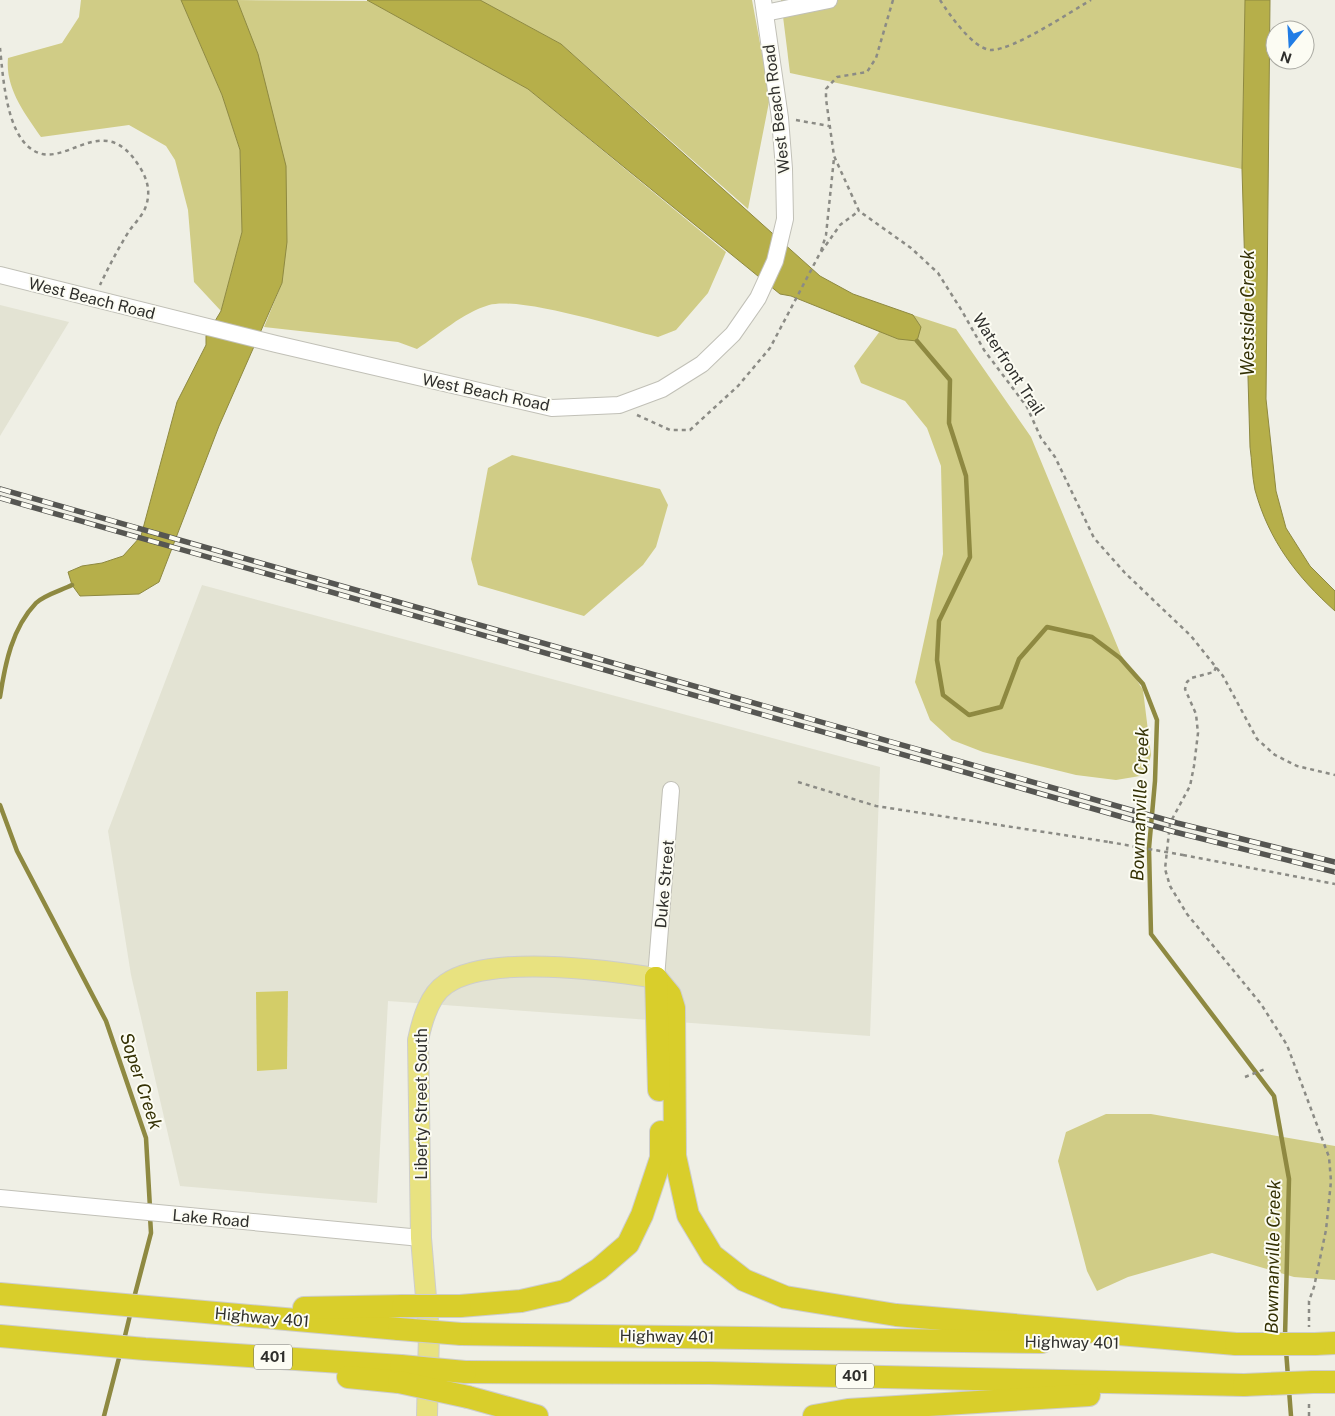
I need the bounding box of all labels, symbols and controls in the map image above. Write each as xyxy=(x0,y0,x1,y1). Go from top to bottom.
north arrow xyxy=(1265,20,1315,70)
street label: West Beach Road xyxy=(759,43,794,174)
text: N xyxy=(1278,48,1294,67)
water label: Westside Creek xyxy=(1237,250,1258,376)
street label: West Beach Road xyxy=(27,274,157,323)
street label: Waterfront Trail xyxy=(969,310,1049,419)
street label: West Beach Road xyxy=(420,370,551,415)
water label: Bowmanville Creek xyxy=(1126,726,1153,881)
street label: Duke Street xyxy=(651,839,678,929)
street label: Liberty Street South xyxy=(412,1028,431,1180)
water label: Soper Creek xyxy=(116,1030,167,1132)
water label: Bowmanville Creek xyxy=(1261,1180,1284,1334)
street label: Lake Road xyxy=(172,1206,250,1231)
street label: Highway 401 xyxy=(214,1304,310,1331)
street label: Highway 401 xyxy=(619,1326,715,1347)
street label: Highway 401 xyxy=(1024,1332,1120,1353)
road number: 401 xyxy=(254,1344,292,1370)
road number: 401 xyxy=(836,1364,874,1388)

